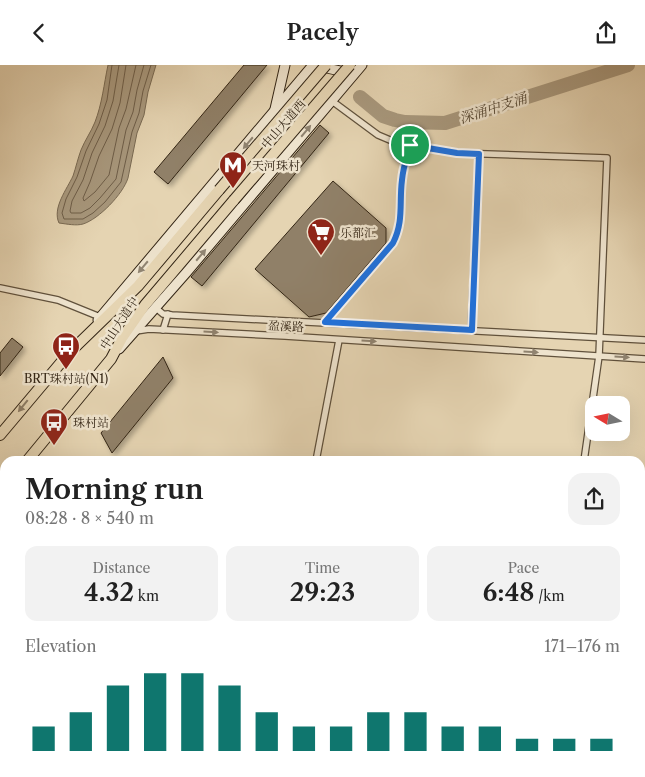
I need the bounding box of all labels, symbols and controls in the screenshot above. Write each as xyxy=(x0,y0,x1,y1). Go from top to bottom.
icon: back xyxy=(25,19,53,47)
text: Pacely xyxy=(287,19,358,46)
icon: share xyxy=(592,19,620,47)
water label: 深涌中支涌 xyxy=(457,88,531,127)
street label: 中山大道西 xyxy=(258,96,308,152)
pin xyxy=(389,124,431,166)
one-way arrow xyxy=(300,125,311,138)
icon: arrive xyxy=(396,131,424,159)
one-way arrow xyxy=(243,136,254,149)
metro station icon: 天河珠村 xyxy=(218,150,248,189)
place label: 天河珠村 xyxy=(252,158,300,173)
supermarket icon: 乐都汇 xyxy=(306,217,336,256)
place label: 乐都汇 xyxy=(340,225,376,240)
one-way arrow xyxy=(195,249,206,261)
one-way arrow xyxy=(137,260,148,273)
street label: 中山大道中 xyxy=(96,294,142,352)
street label: 盈溪路 xyxy=(268,318,304,334)
one-way arrow xyxy=(204,329,220,337)
bus stop icon: BRT珠村站(N1) xyxy=(51,331,81,370)
one-way arrow xyxy=(361,338,377,346)
one-way arrow xyxy=(523,348,539,356)
one-way arrow xyxy=(614,354,630,362)
place label: BRT珠村站(N1) xyxy=(24,371,108,386)
north arrow xyxy=(585,396,630,441)
map controls xyxy=(585,396,630,441)
one-way arrow xyxy=(18,400,29,413)
bus stop icon: 珠村站 xyxy=(39,407,69,446)
place label: 珠村站 xyxy=(73,415,109,430)
text: Morning run xyxy=(25,472,204,506)
button: share xyxy=(568,473,620,525)
text: 08:28 · 8 × 540 m xyxy=(25,508,154,528)
text: Distance xyxy=(93,559,150,577)
text: Time xyxy=(305,559,340,577)
text: Pace xyxy=(508,559,539,577)
text: 4.32 xyxy=(84,577,134,608)
text: 29:23 xyxy=(290,577,355,608)
text: 6:48 xyxy=(483,577,535,608)
text: km xyxy=(134,587,159,605)
text: /km xyxy=(535,587,564,605)
text: Elevation xyxy=(25,636,96,656)
text: 171–176 m xyxy=(544,636,620,656)

